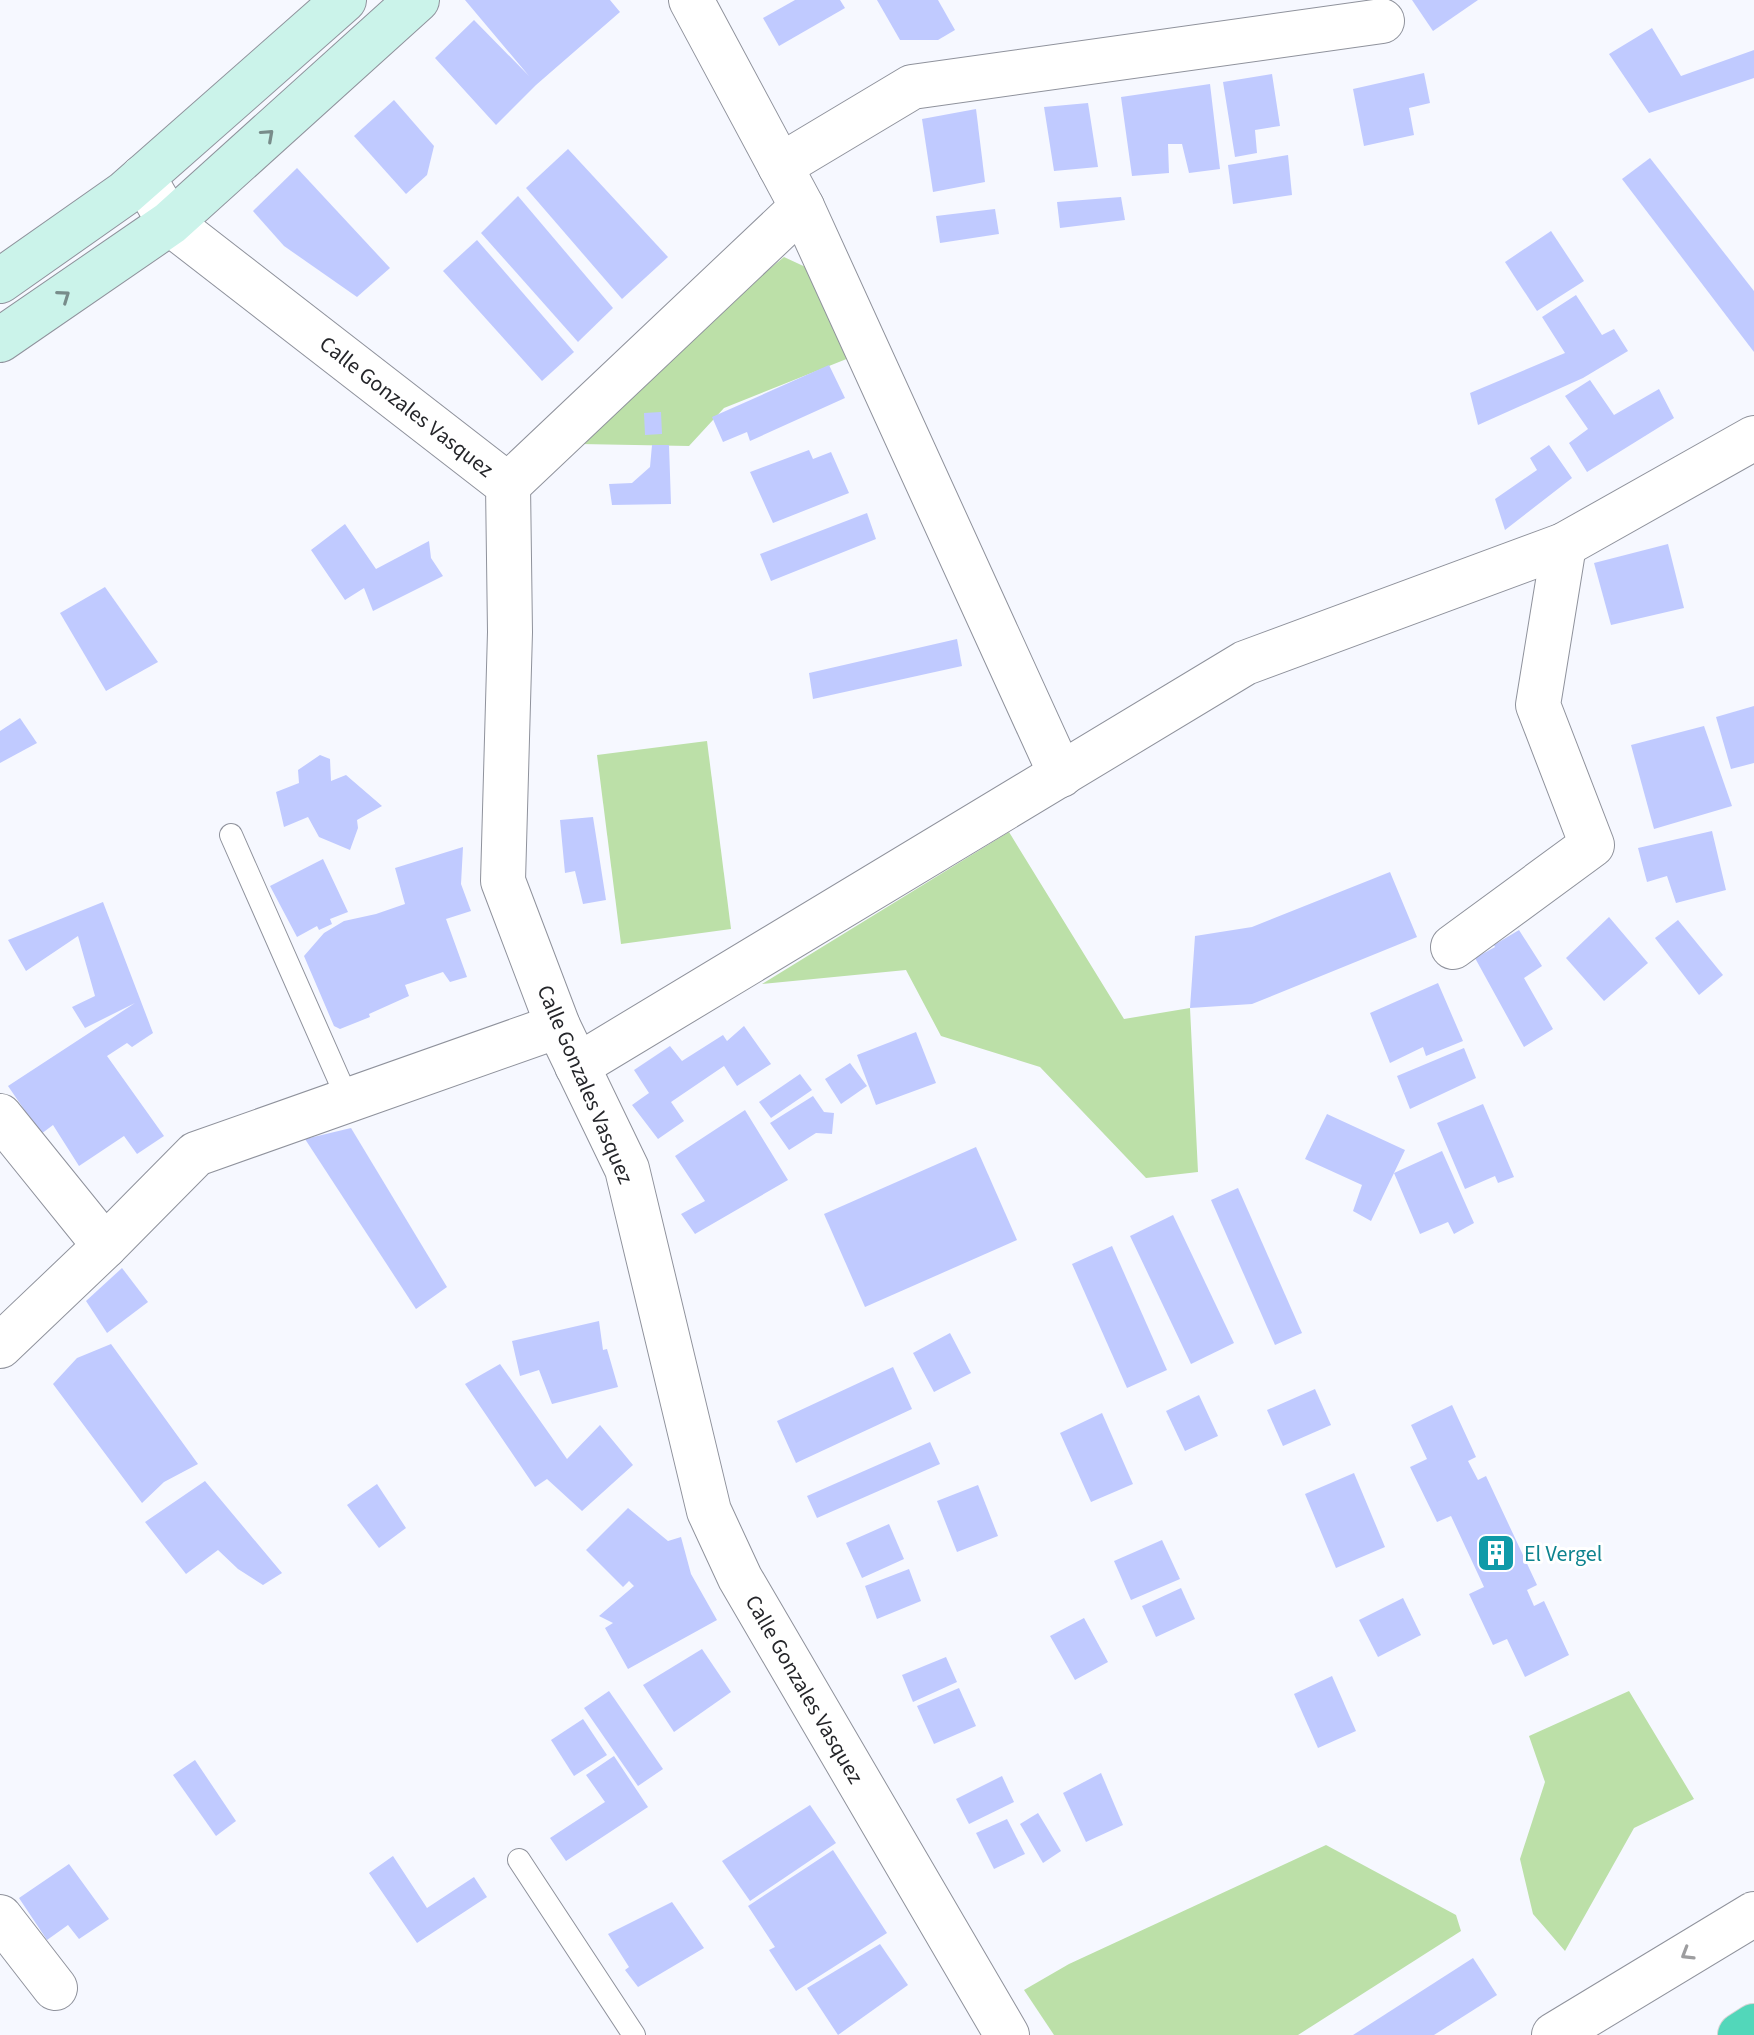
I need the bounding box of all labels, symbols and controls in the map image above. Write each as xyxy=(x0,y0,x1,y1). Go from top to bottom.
one-way arrow xyxy=(258,130,273,144)
one-way arrow xyxy=(56,291,70,306)
street label: Calle Gonzales Vasquez xyxy=(312,328,500,485)
street label: Calle Gonzales Vasquez xyxy=(529,980,641,1189)
building icon: El Vergel xyxy=(1475,1532,1517,1574)
place label: El Vergel xyxy=(1524,1538,1602,1570)
street label: Calle Gonzales Vasquez xyxy=(737,1589,871,1790)
one-way arrow xyxy=(1681,1945,1696,1960)

